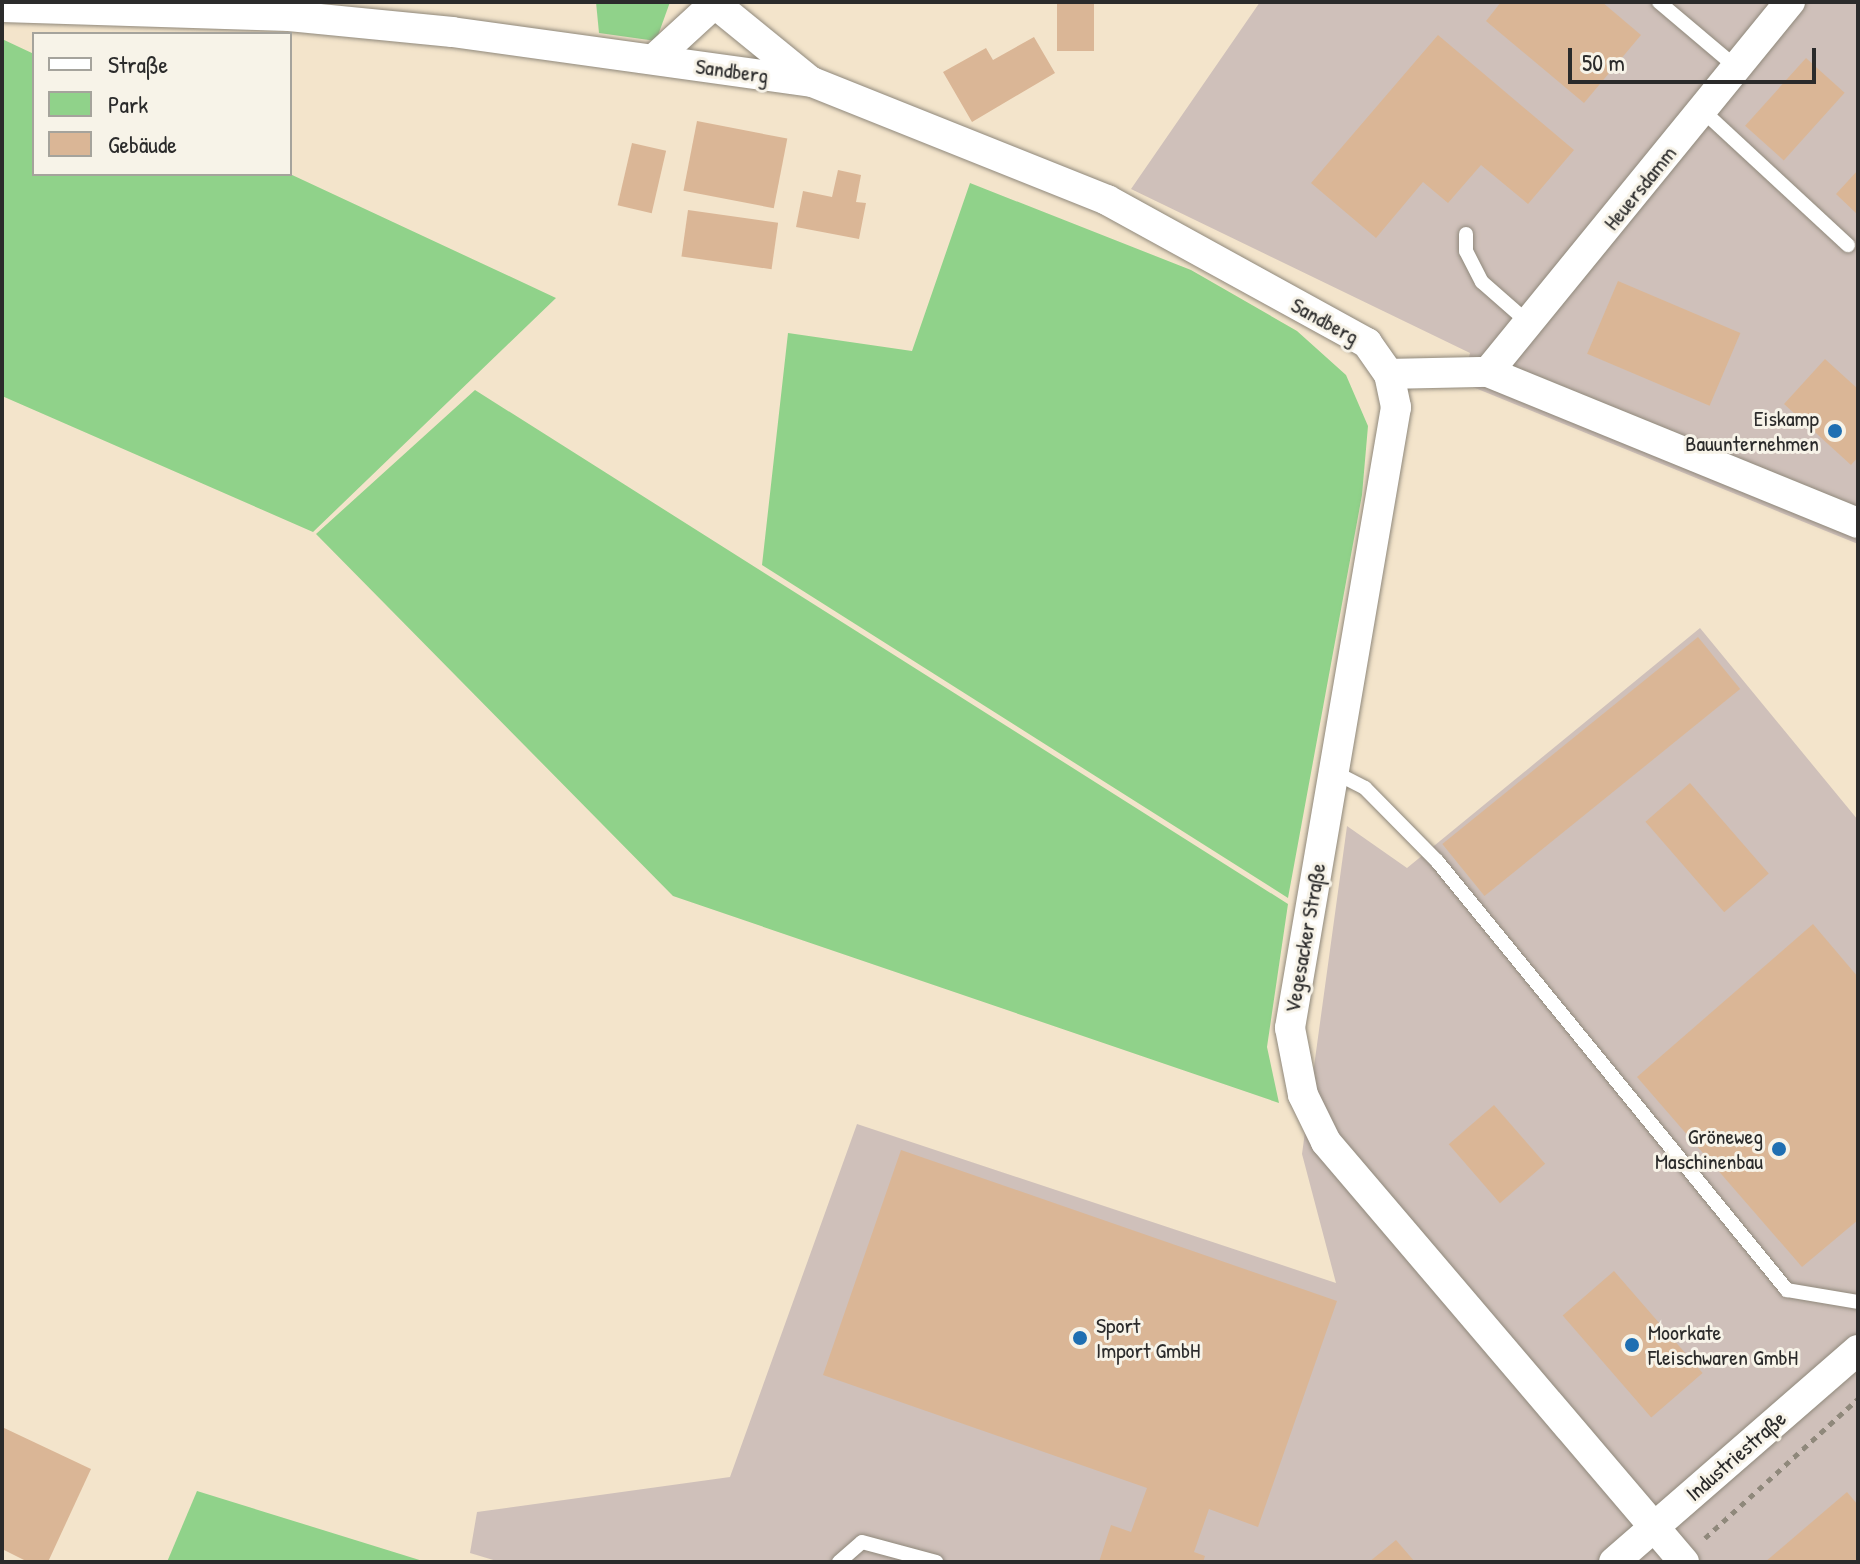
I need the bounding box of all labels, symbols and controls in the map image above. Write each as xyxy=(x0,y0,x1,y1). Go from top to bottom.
legend xyxy=(32,32,292,176)
scale bar xyxy=(1572,32,1820,82)
text: 50 m xyxy=(1582,46,1625,78)
text: Straße xyxy=(108,48,168,80)
street label: Sandberg xyxy=(694,53,770,89)
text: Park xyxy=(108,88,148,120)
text: Gebäude xyxy=(108,128,177,160)
street label: Heuersdamm xyxy=(1598,141,1682,235)
street label: Sandberg xyxy=(1287,292,1363,350)
place label: Eiskamp Bauunternehmen xyxy=(1685,405,1819,456)
marker: Eiskamp Bauunternehmen xyxy=(1826,422,1844,440)
street label: Vegesacker Straße xyxy=(1279,861,1331,1015)
place label: Gröneweg Maschinenbau xyxy=(1655,1123,1763,1174)
marker: Gröneweg Maschinenbau xyxy=(1770,1140,1788,1158)
place label: Sport Import GmbH xyxy=(1096,1312,1200,1364)
place label: Moorkate Fleischwaren GmbH xyxy=(1648,1319,1798,1370)
marker: Sport Import GmbH xyxy=(1071,1329,1089,1347)
marker: Moorkate Fleischwaren GmbH xyxy=(1623,1336,1641,1354)
street label: Industriestraße xyxy=(1680,1405,1792,1507)

